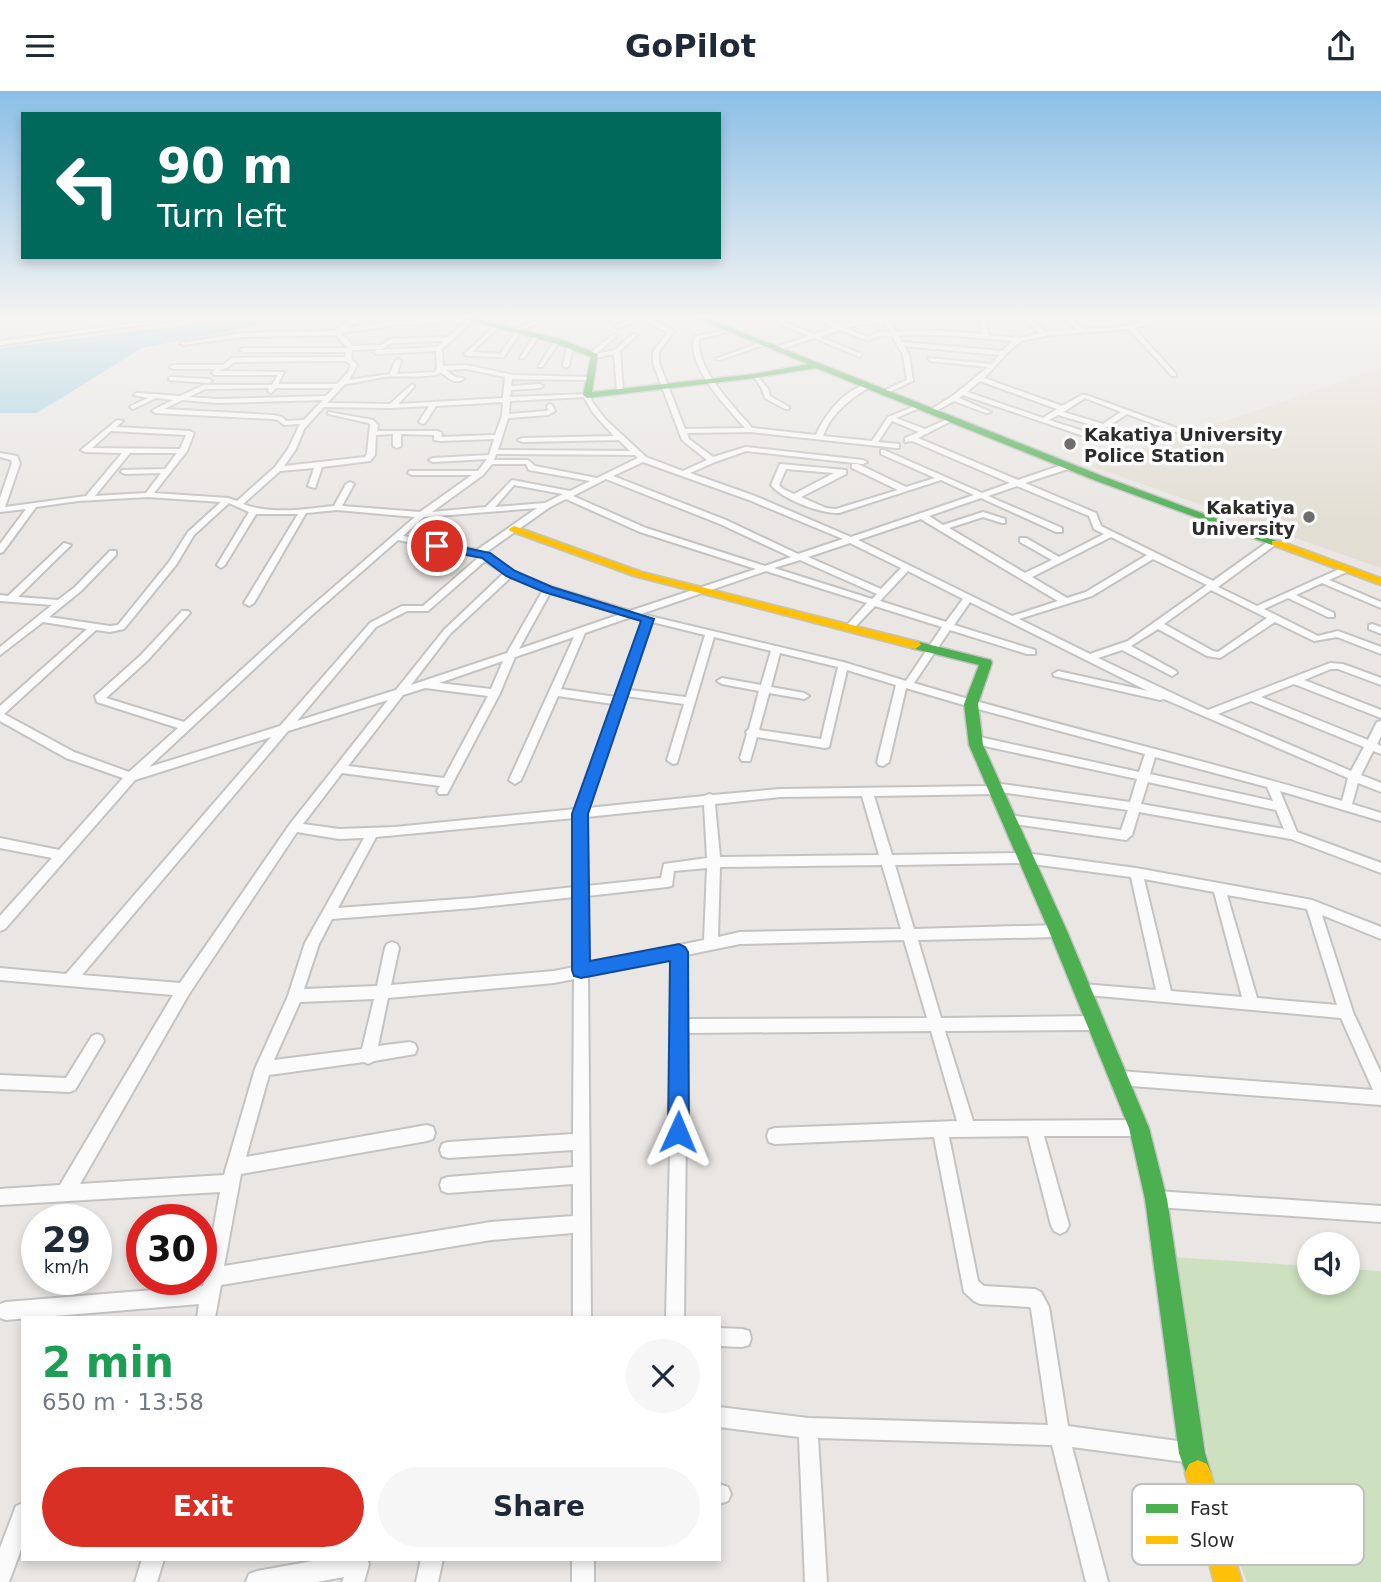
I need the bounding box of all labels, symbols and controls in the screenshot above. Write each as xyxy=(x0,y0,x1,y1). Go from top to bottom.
icon: menu xyxy=(21,27,59,65)
text: GoPilot xyxy=(625,27,756,65)
icon: share xyxy=(1322,27,1360,65)
text: 90 m xyxy=(157,138,293,195)
icon: left xyxy=(42,140,133,231)
text: Turn left xyxy=(157,197,287,235)
place label: Kakatiya University Police Station xyxy=(1084,424,1283,466)
marker: Kakatiya University Police Station xyxy=(1062,436,1078,452)
place label: Kakatiya University xyxy=(1191,497,1295,539)
marker: Kakatiya University xyxy=(1301,509,1317,525)
pin xyxy=(407,516,467,576)
icon: arrive xyxy=(418,527,456,565)
position arrow xyxy=(641,1095,715,1169)
speed limit sign: 30 xyxy=(126,1204,217,1295)
text: 29 xyxy=(42,1220,91,1260)
map controls xyxy=(1297,1232,1360,1295)
button: sound xyxy=(1297,1232,1360,1295)
text: km/h xyxy=(44,1256,89,1277)
text: 2 min xyxy=(42,1338,174,1387)
button: close xyxy=(626,1339,700,1413)
text: 650 m · 13:58 xyxy=(42,1389,204,1415)
button: Exit xyxy=(42,1467,364,1547)
button: Share xyxy=(378,1467,700,1547)
legend xyxy=(1132,1484,1364,1565)
text: Fast xyxy=(1190,1497,1228,1519)
text: Slow xyxy=(1190,1529,1235,1551)

